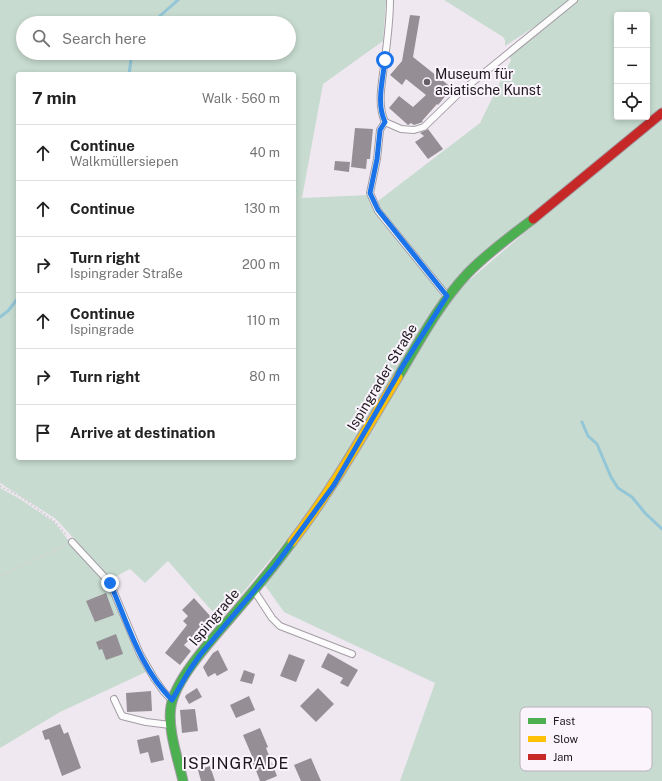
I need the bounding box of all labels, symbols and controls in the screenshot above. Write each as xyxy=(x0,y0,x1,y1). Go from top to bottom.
map controls xyxy=(614,12,650,120)
button: + xyxy=(614,12,650,48)
search box xyxy=(16,16,296,60)
icon: search xyxy=(30,27,52,49)
text: Search here xyxy=(62,30,146,47)
button: − xyxy=(614,48,650,84)
route start xyxy=(376,51,394,69)
place label: Museum für asiatische Kunst xyxy=(435,66,541,98)
marker: Museum für asiatische Kunst xyxy=(422,77,432,87)
button: locate xyxy=(614,84,650,120)
text: 7 min xyxy=(32,88,76,108)
text: Walk · 560 m xyxy=(202,91,280,106)
text: Continue xyxy=(70,137,135,154)
icon: ahead xyxy=(32,142,54,164)
text: 40 m xyxy=(249,145,280,160)
text: Walkmüllersiepen xyxy=(70,154,179,169)
icon: ahead xyxy=(32,198,54,220)
text: Continue xyxy=(70,200,135,217)
text: 130 m xyxy=(244,201,280,216)
text: Turn right xyxy=(70,249,140,266)
icon: right xyxy=(32,254,54,276)
text: 200 m xyxy=(242,257,280,272)
text: Ispingrader Straße xyxy=(70,266,183,281)
text: Continue xyxy=(70,305,135,322)
icon: ahead xyxy=(32,310,54,332)
text: 110 m xyxy=(247,313,280,328)
street label: Ispingrader Straße xyxy=(344,321,420,433)
text: Ispingrade xyxy=(70,322,134,337)
icon: right xyxy=(32,366,54,388)
text: Turn right xyxy=(70,368,140,385)
text: 80 m xyxy=(249,369,280,384)
icon: arrive xyxy=(32,422,54,444)
text: Arrive at destination xyxy=(70,424,215,441)
route end xyxy=(101,574,119,592)
street label: Ispingrade xyxy=(186,585,242,649)
legend xyxy=(520,707,652,771)
text: Fast xyxy=(553,715,575,727)
text: Slow xyxy=(553,733,579,745)
text: Jam xyxy=(553,751,573,763)
district label: ISPINGRADE xyxy=(183,754,289,773)

